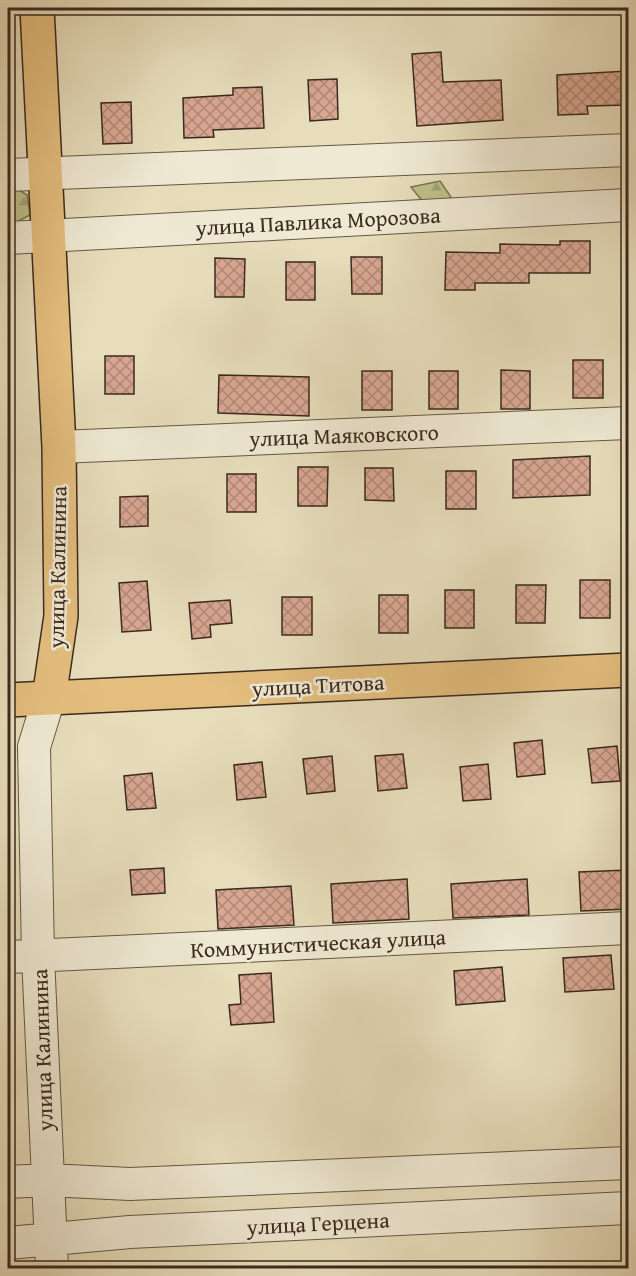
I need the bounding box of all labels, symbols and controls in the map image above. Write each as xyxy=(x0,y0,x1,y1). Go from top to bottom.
street label: улица Павлика Морозова xyxy=(194,199,442,243)
street label: улица Маяковского xyxy=(248,416,439,454)
street label: улица Калинина xyxy=(40,485,74,650)
street label: улица Титова xyxy=(250,666,386,705)
street label: Коммунистическая улица xyxy=(189,920,447,966)
street label: улица Калинина xyxy=(23,968,61,1133)
street label: улица Герцена xyxy=(245,1203,391,1243)

